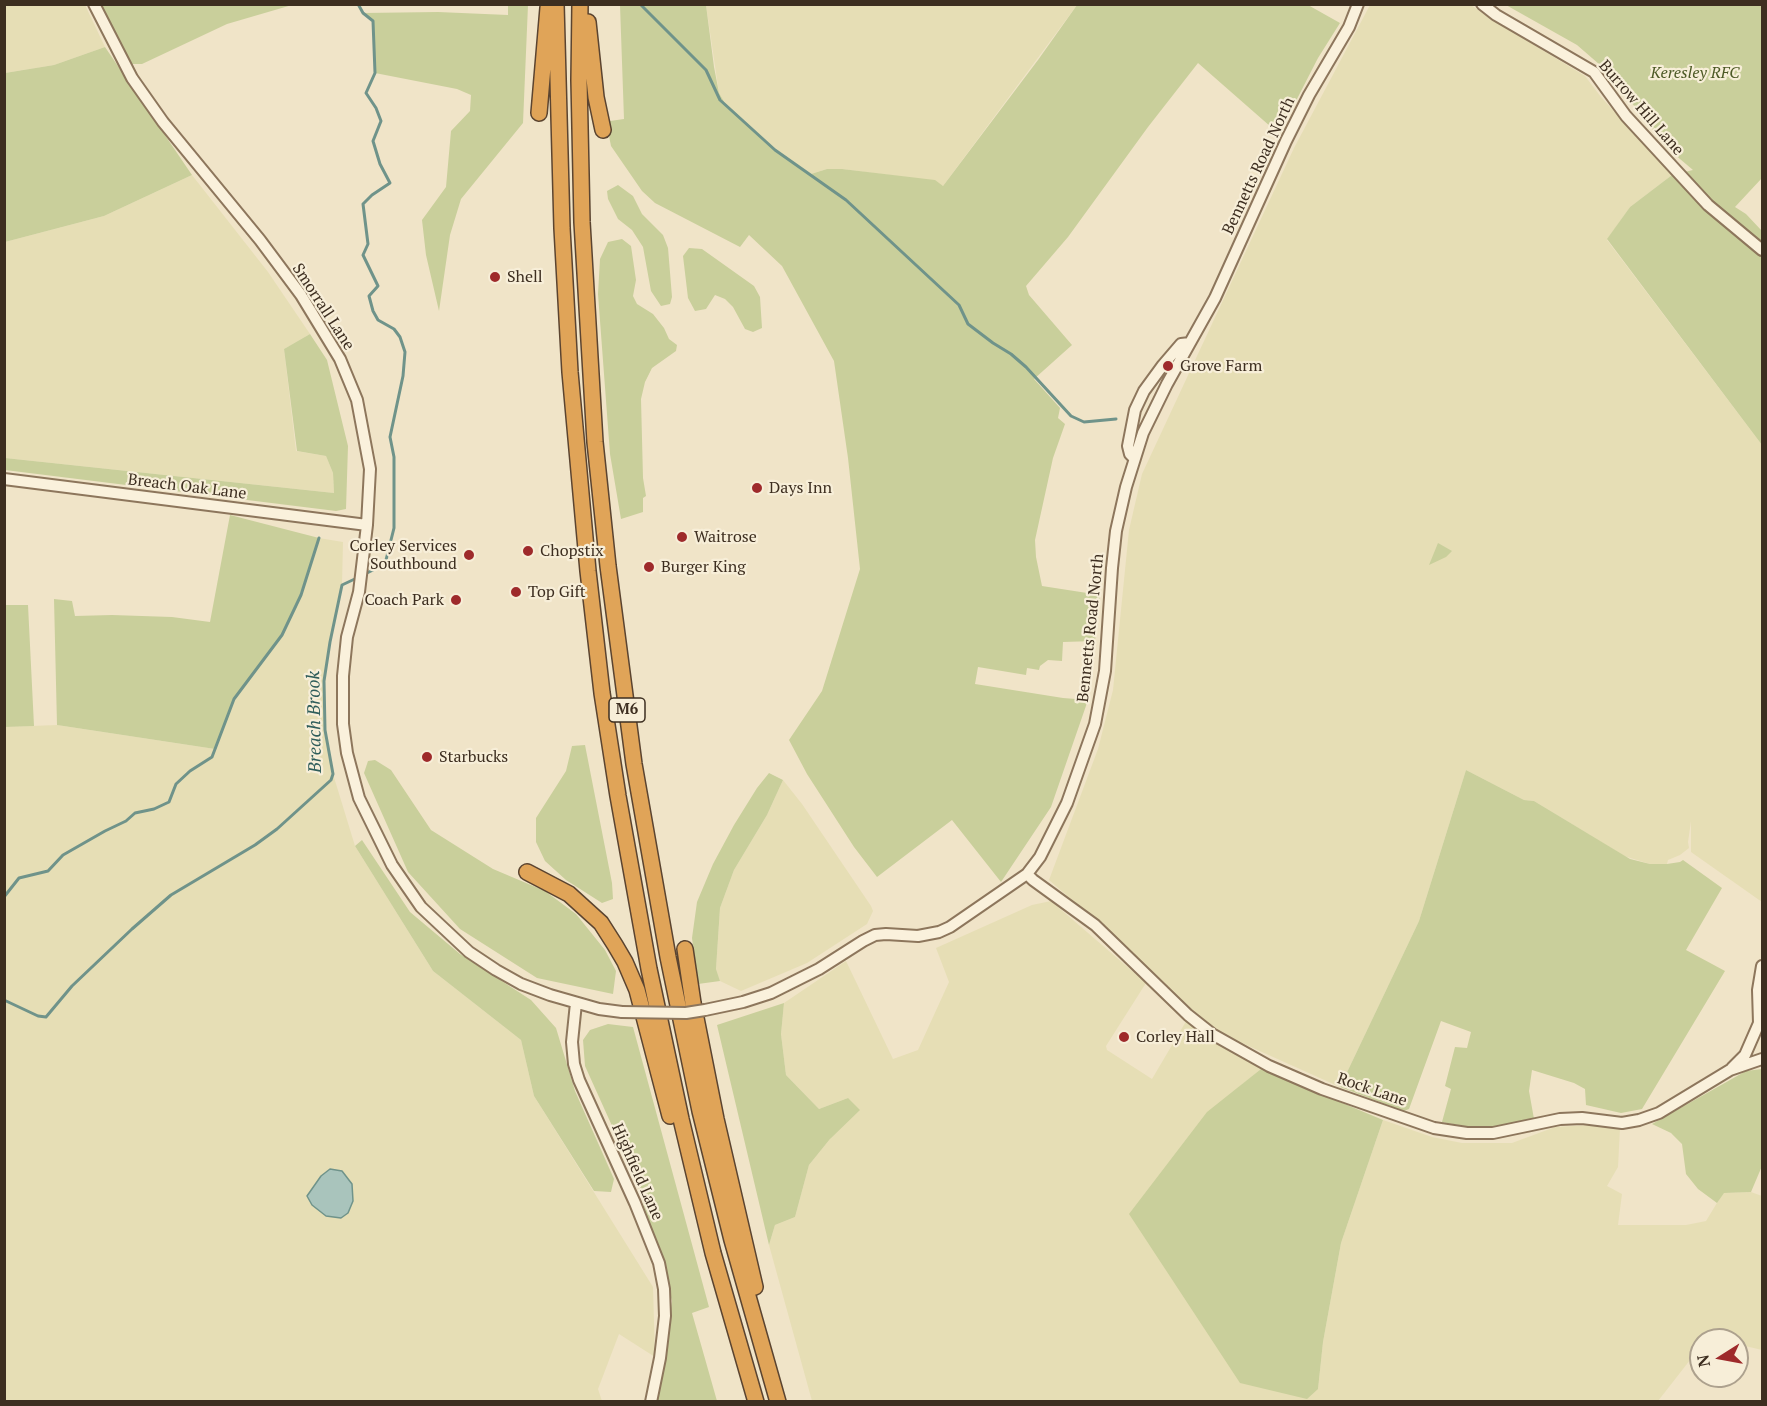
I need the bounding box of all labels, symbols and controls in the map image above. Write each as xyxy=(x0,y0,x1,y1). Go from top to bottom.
street label: Burrow Hill Lane xyxy=(1594,56,1688,160)
park label: Keresley RFC xyxy=(1651,63,1739,83)
street label: Bennetts Road North xyxy=(1219,94,1299,238)
street label: Smorrall Lane xyxy=(288,260,358,354)
place label: Shell xyxy=(507,267,543,287)
marker: Shell xyxy=(488,270,502,284)
place label: Grove Farm xyxy=(1180,356,1262,376)
marker: Grove Farm xyxy=(1161,359,1175,373)
street label: Breach Oak Lane xyxy=(127,470,247,504)
place label: Days Inn xyxy=(769,478,832,498)
marker: Days Inn xyxy=(750,481,764,495)
place label: Waitrose xyxy=(694,527,757,547)
marker: Waitrose xyxy=(675,530,689,544)
place label: Corley Services Southbound xyxy=(349,536,457,574)
place label: Chopstix xyxy=(540,541,604,561)
marker: Chopstix xyxy=(521,544,535,558)
marker: Corley Services Southbound xyxy=(462,548,476,562)
street label: Bennetts Road North xyxy=(1074,553,1108,703)
place label: Burger King xyxy=(661,557,746,577)
marker: Burger King xyxy=(642,560,656,574)
place label: Top Gift xyxy=(528,582,586,602)
marker: Top Gift xyxy=(509,585,523,599)
place label: Coach Park xyxy=(364,590,444,610)
marker: Coach Park xyxy=(449,593,463,607)
water label: Breach Brook xyxy=(303,671,327,773)
road number: M6 xyxy=(609,698,645,722)
place label: Starbucks xyxy=(439,747,508,767)
marker: Starbucks xyxy=(420,750,434,764)
place label: Corley Hall xyxy=(1136,1027,1215,1047)
marker: Corley Hall xyxy=(1117,1030,1131,1044)
street label: Rock Lane xyxy=(1334,1069,1410,1111)
street label: Highfield Lane xyxy=(607,1121,667,1223)
north arrow xyxy=(1689,1328,1749,1388)
text: N xyxy=(1691,1353,1715,1369)

